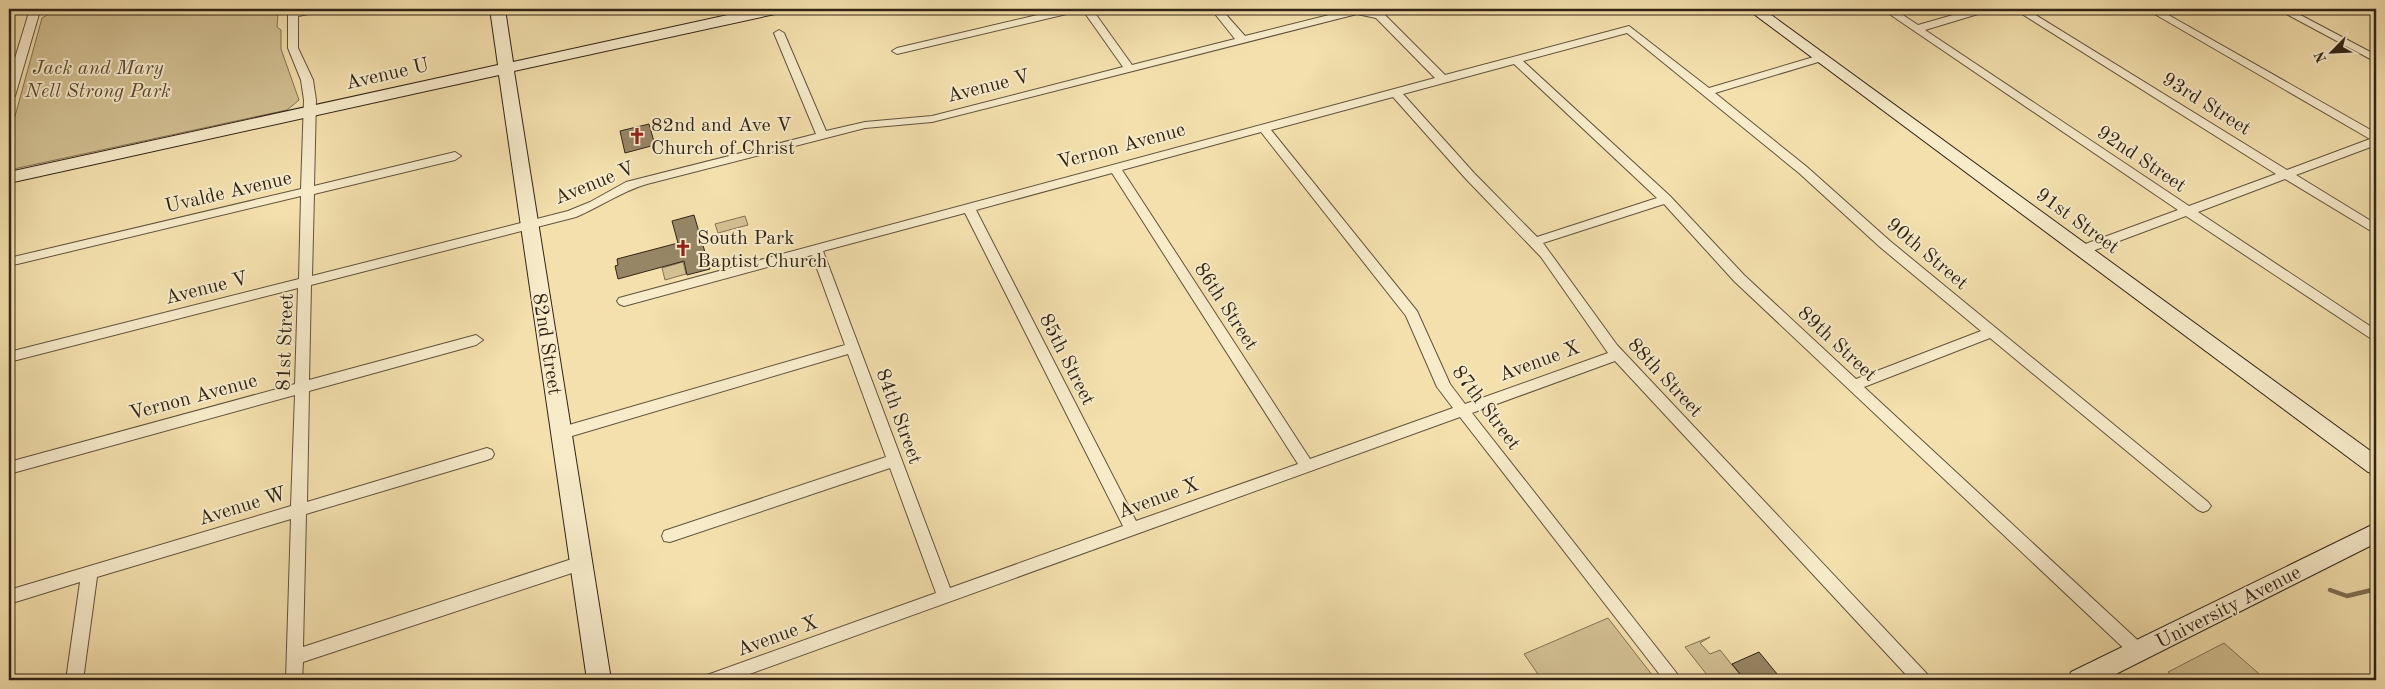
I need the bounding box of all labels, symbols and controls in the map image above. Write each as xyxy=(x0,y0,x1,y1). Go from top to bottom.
north arrow xyxy=(2308,28,2358,78)
text: N xyxy=(2312,49,2330,65)
street label: Avenue U xyxy=(344,56,431,94)
park label: Jack and Mary Nell Strong Park xyxy=(24,59,171,102)
street label: Avenue V xyxy=(945,67,1032,107)
street label: 93rd Street xyxy=(2158,70,2254,140)
place label: 82nd and Ave V Church of Christ xyxy=(651,116,795,159)
street label: Vernon Avenue xyxy=(1055,120,1188,174)
street label: 92nd Street xyxy=(2093,123,2189,197)
church icon: 82nd and Ave V Church of Christ xyxy=(627,126,647,146)
street label: Avenue V xyxy=(552,159,638,209)
street label: Uvalde Avenue xyxy=(163,169,294,217)
street label: 91st Street xyxy=(2032,185,2122,258)
street label: 90th Street xyxy=(1882,215,1971,294)
place label: South Park Baptist Church xyxy=(697,229,828,272)
church icon: South Park Baptist Church xyxy=(673,238,693,258)
street label: 86th Street xyxy=(1190,260,1261,354)
street label: Avenue V xyxy=(163,269,250,309)
street label: 82nd Street xyxy=(528,292,564,397)
street label: 81st Street xyxy=(274,293,298,391)
street label: 89th Street xyxy=(1793,303,1880,386)
street label: 85th Street xyxy=(1035,311,1098,409)
street label: 88th Street xyxy=(1623,335,1706,422)
street label: Avenue X xyxy=(1497,338,1583,386)
street label: 87th Street xyxy=(1447,362,1523,454)
street label: 84th Street xyxy=(872,366,925,467)
street label: Vernon Avenue xyxy=(127,371,260,425)
street label: Avenue X xyxy=(1116,475,1202,523)
street label: Avenue W xyxy=(196,484,289,530)
street label: University Avenue xyxy=(2153,563,2305,653)
street label: Avenue X xyxy=(735,613,821,661)

